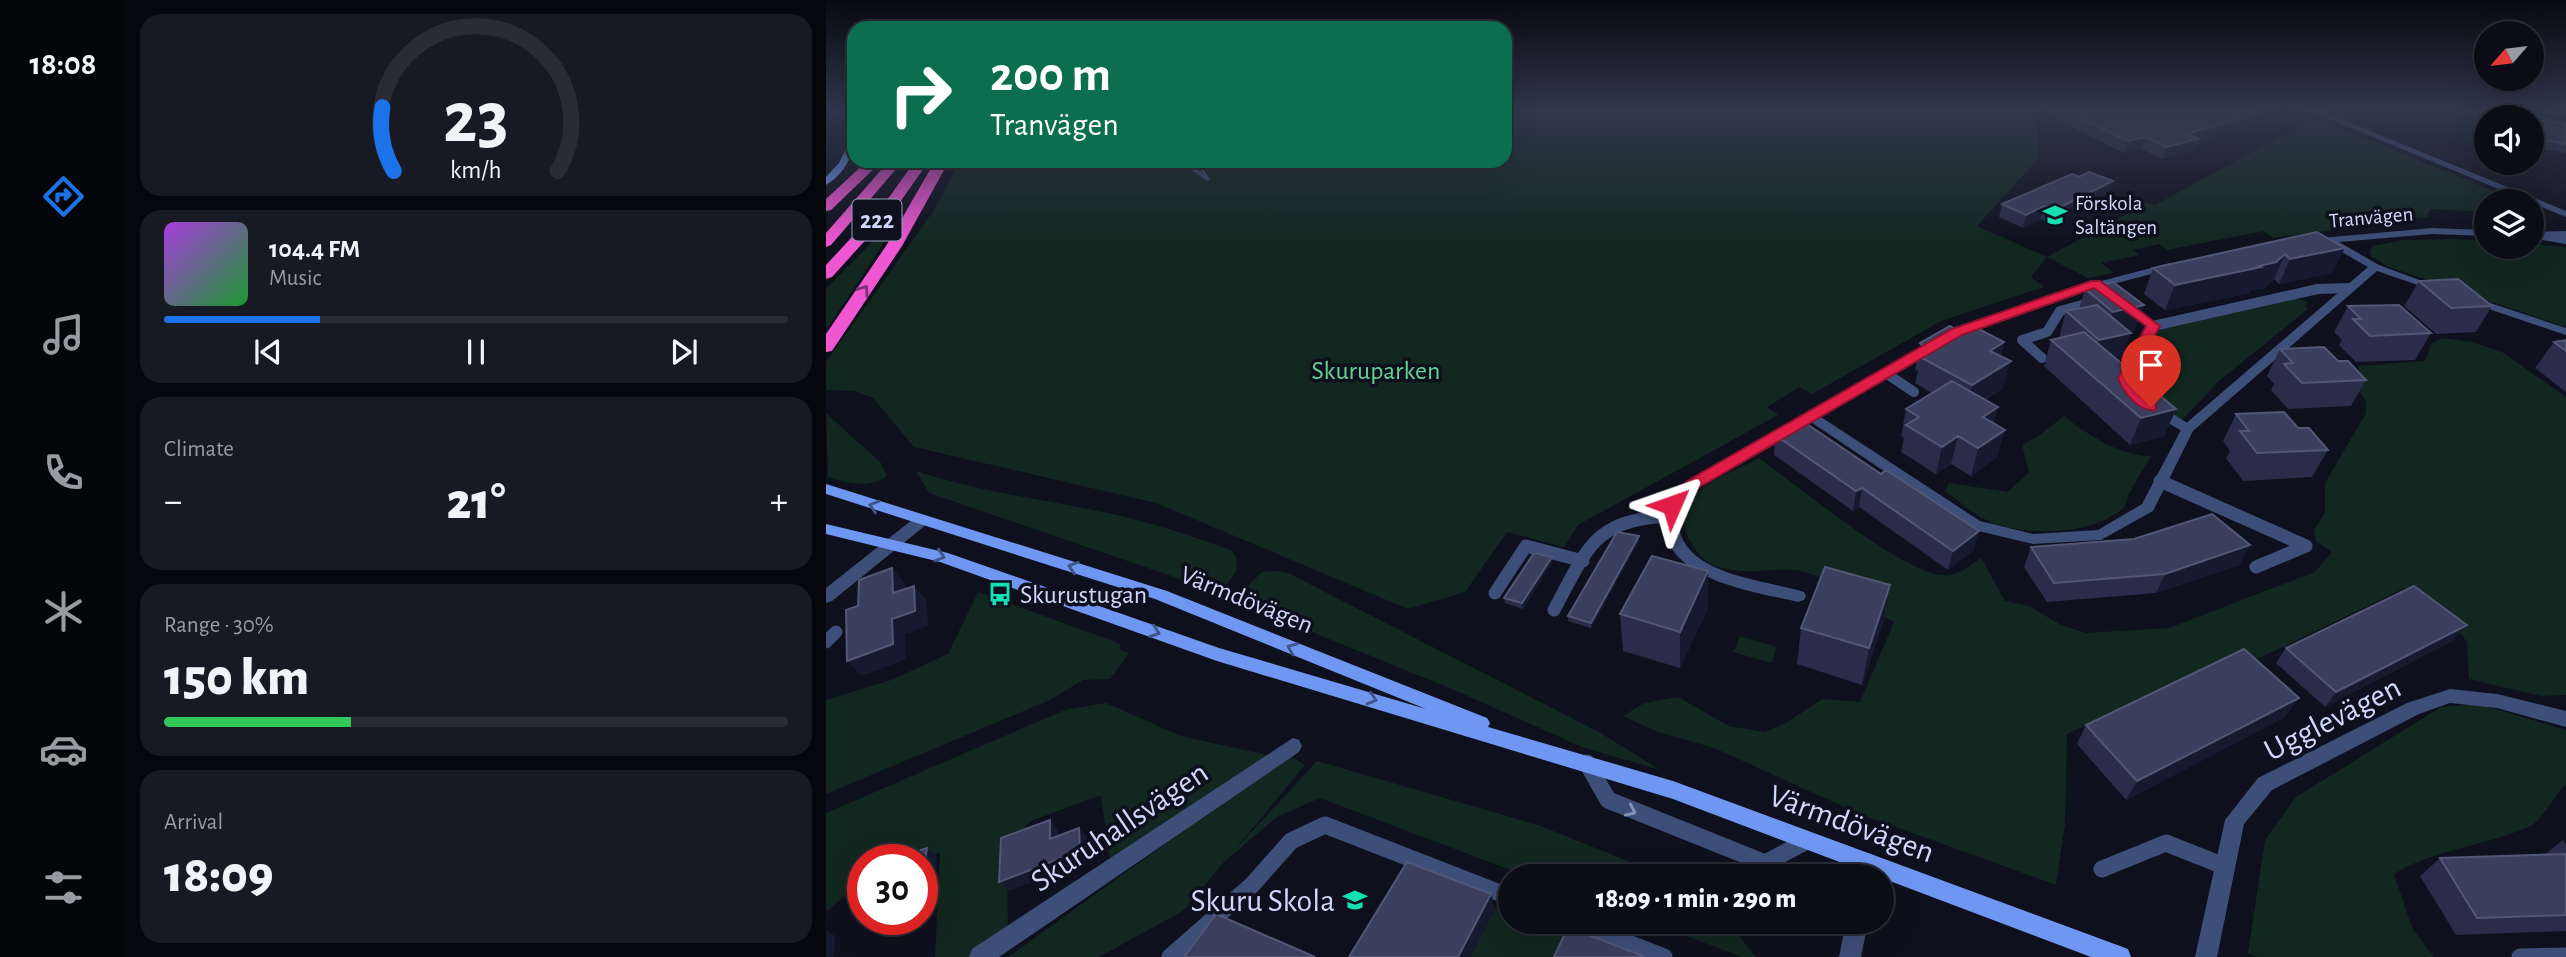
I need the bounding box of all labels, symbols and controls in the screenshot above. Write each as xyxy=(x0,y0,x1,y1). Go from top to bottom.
north arrow xyxy=(2474,21,2544,91)
map controls xyxy=(2474,21,2544,259)
text: 18:08 xyxy=(29,48,97,80)
icon: right xyxy=(875,49,966,140)
text: 200 m xyxy=(990,51,1111,100)
text: 23 xyxy=(443,83,509,156)
button: sound xyxy=(2474,105,2544,175)
text: Tranvägen xyxy=(990,109,1119,141)
text: km/h xyxy=(450,158,502,183)
icon: directions xyxy=(39,172,88,221)
button: layers xyxy=(2474,189,2544,259)
place label: Förskola Saltängen xyxy=(2075,193,2157,238)
road number: 222 xyxy=(852,200,902,240)
school or university icon: Förskola Saltängen xyxy=(2041,201,2069,229)
street label: Tranvägen xyxy=(2328,203,2414,232)
text: 104.4 FM xyxy=(269,236,360,262)
text: Music xyxy=(269,267,321,290)
one-way arrow xyxy=(856,285,869,298)
icon: music xyxy=(39,310,88,359)
icon: previous xyxy=(249,333,287,371)
icon: pause xyxy=(457,333,495,371)
icon: next xyxy=(665,333,703,371)
pin xyxy=(2121,335,2181,407)
icon: arrive xyxy=(2132,346,2170,384)
park label: Skuruparken xyxy=(1312,358,1440,384)
text: Climate xyxy=(164,438,234,461)
icon: phone xyxy=(39,448,88,497)
position arrow xyxy=(1635,468,1709,542)
text: 21° xyxy=(446,476,506,528)
text: − xyxy=(164,483,182,521)
text: + xyxy=(770,483,788,521)
one-way arrow xyxy=(868,499,880,514)
one-way arrow xyxy=(934,548,946,563)
one-way arrow xyxy=(1068,560,1080,575)
street label: Värmdövägen xyxy=(1177,562,1317,638)
bus stop icon: Skurustugan xyxy=(986,580,1014,608)
place label: Skurustugan xyxy=(1020,582,1147,608)
icon: climate xyxy=(39,587,88,636)
text: Range · 30% xyxy=(164,614,274,637)
one-way arrow xyxy=(1148,624,1160,638)
one-way arrow xyxy=(1287,642,1299,656)
text: 150 km xyxy=(164,652,309,704)
street label: Ugglevägen xyxy=(2259,671,2406,767)
one-way arrow xyxy=(1365,691,1377,706)
icon: car xyxy=(39,725,88,774)
street label: Skuruhallsvägen xyxy=(1025,756,1214,898)
street label: Värmdövägen xyxy=(1765,779,1939,869)
one-way arrow xyxy=(1624,803,1636,817)
text: Arrival xyxy=(164,811,223,834)
speed limit sign: 30 xyxy=(847,844,938,935)
text: 18:09 xyxy=(164,849,273,901)
icon: filters xyxy=(39,863,88,912)
place label: Skuru Skola xyxy=(1190,885,1335,917)
school or university icon: Skuru Skola xyxy=(1341,886,1369,914)
text: 18:09 · 1 min · 290 m xyxy=(1596,886,1796,912)

